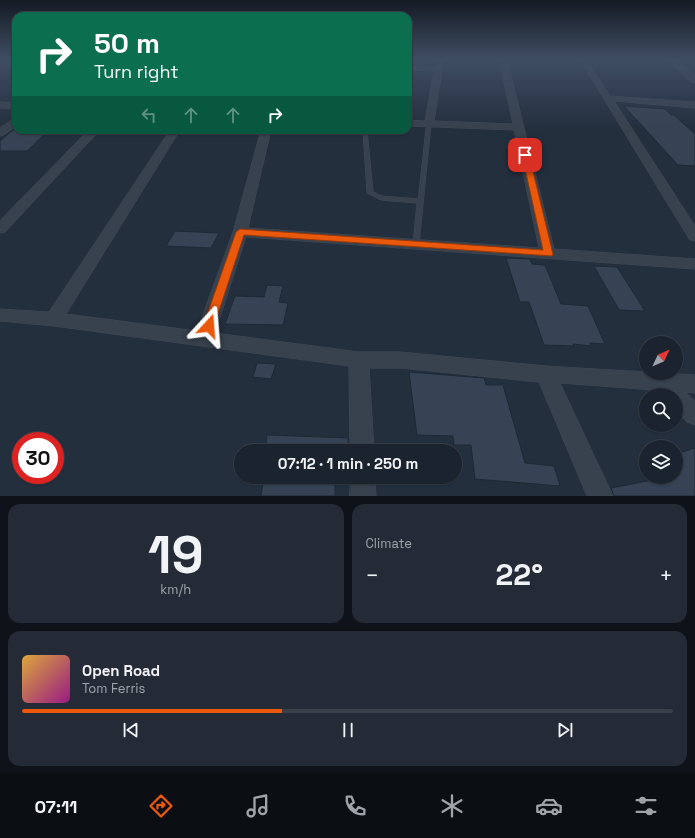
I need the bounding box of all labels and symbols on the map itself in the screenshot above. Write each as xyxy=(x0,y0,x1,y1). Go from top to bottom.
pin xyxy=(508,138,542,172)
position arrow xyxy=(188,305,230,347)
north arrow xyxy=(639,336,683,380)
speed limit sign: 30 xyxy=(12,432,64,484)

